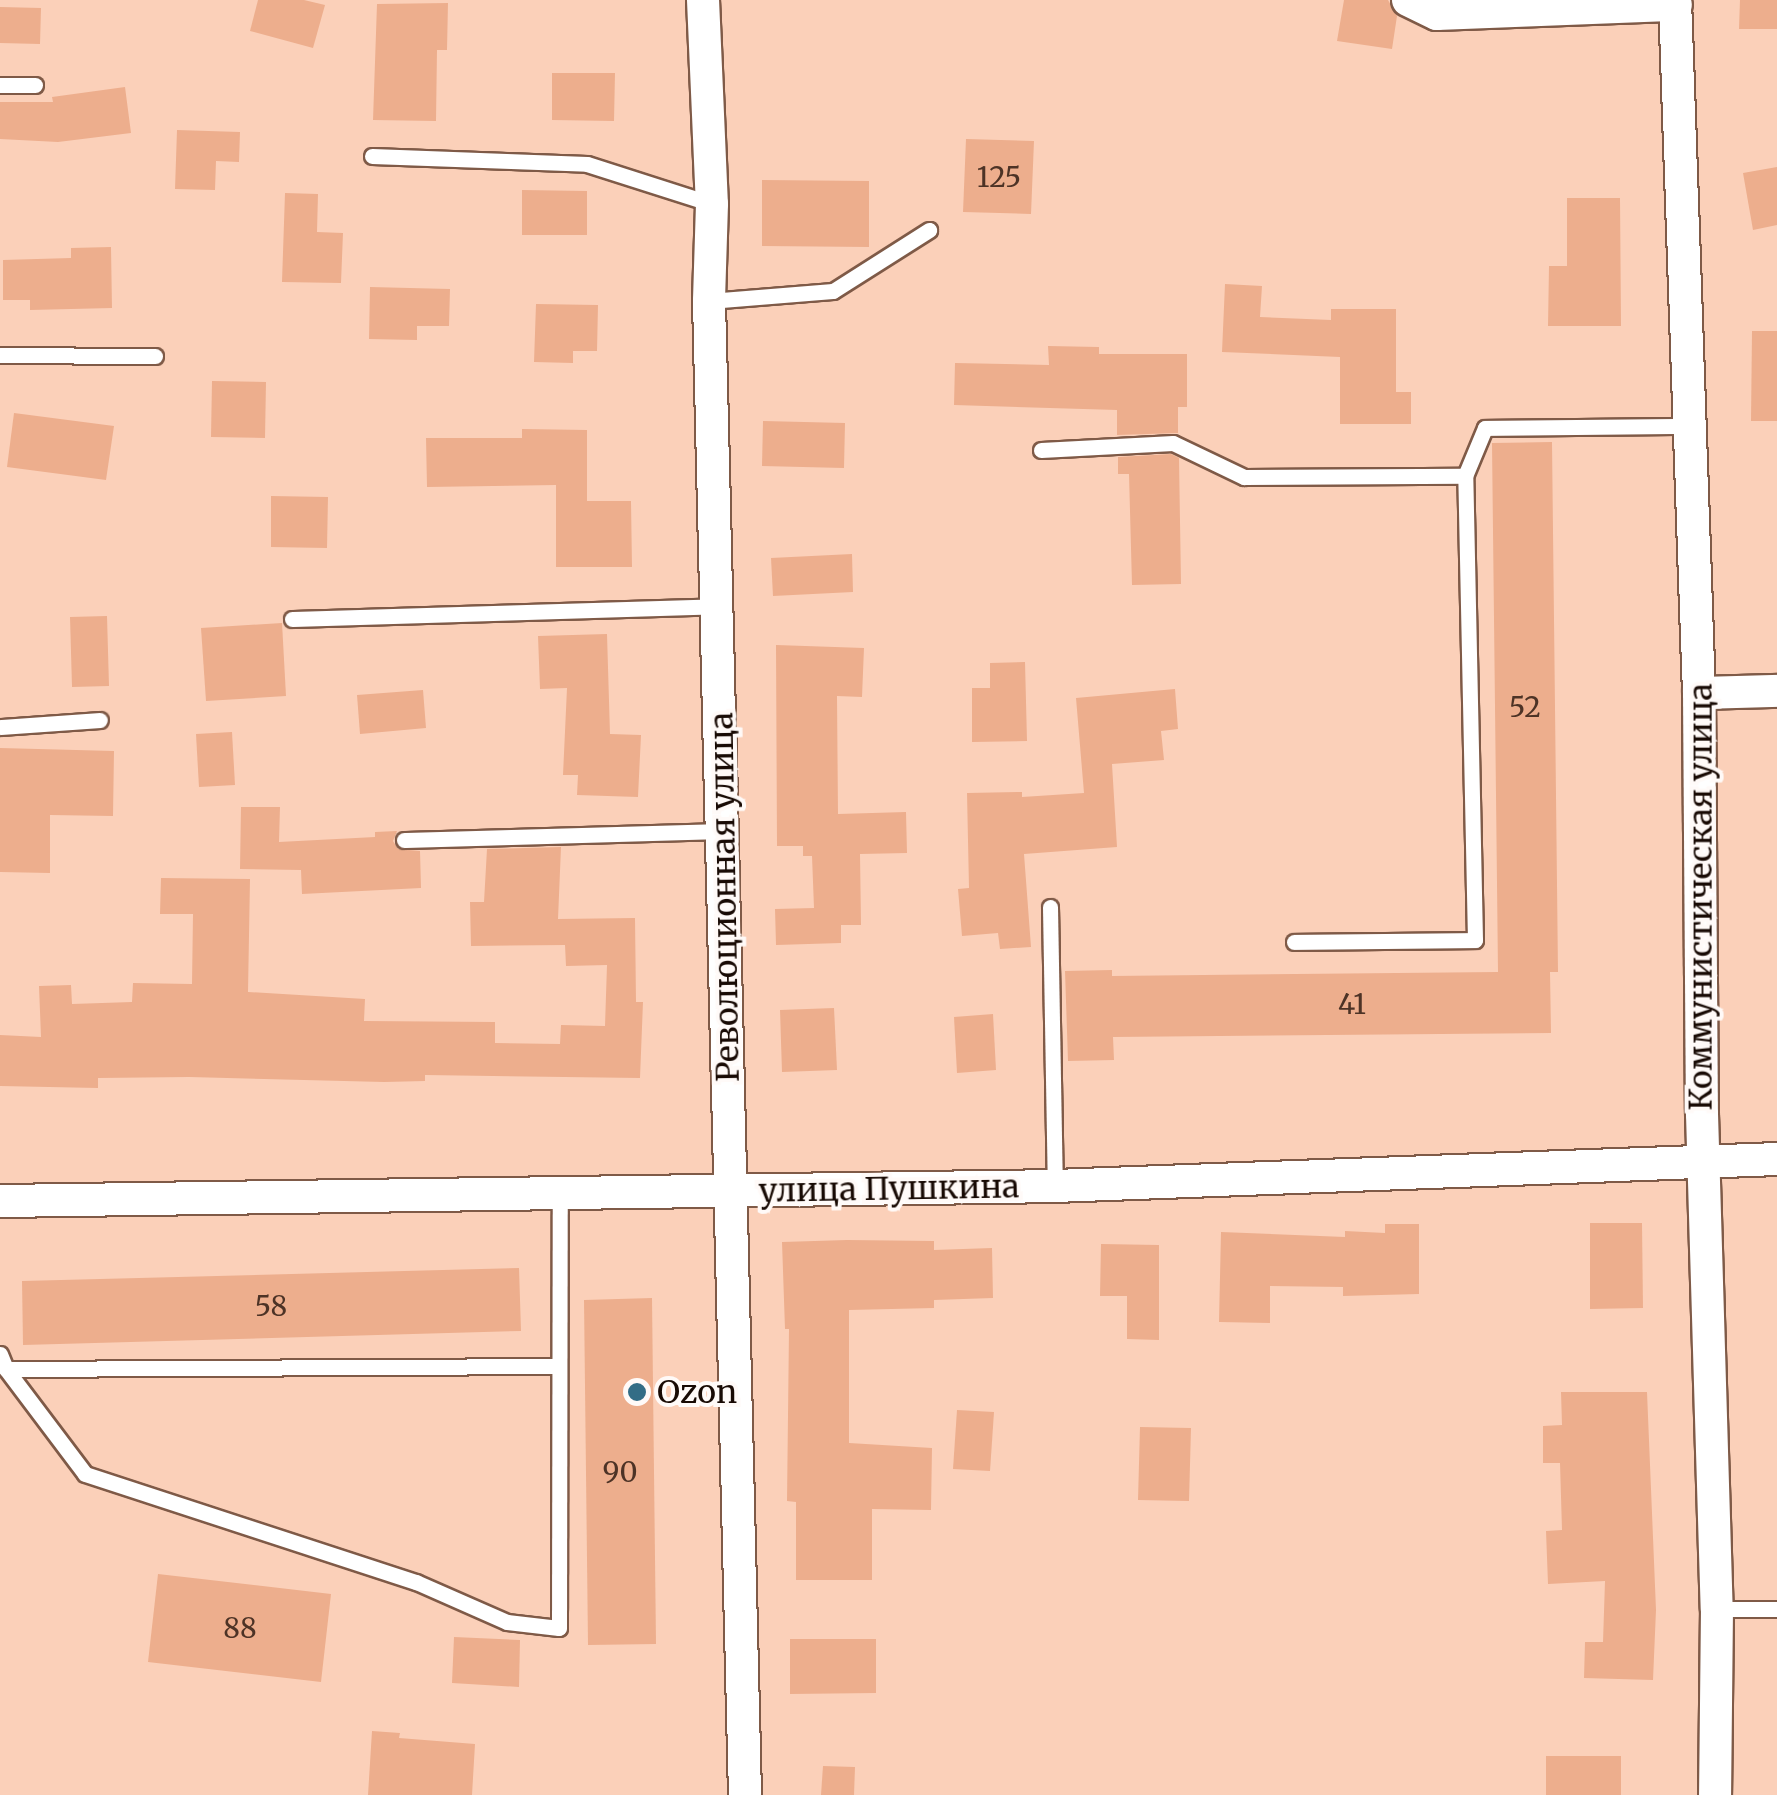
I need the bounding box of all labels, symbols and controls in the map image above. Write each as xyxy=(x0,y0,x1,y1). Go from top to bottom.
house number: 125 xyxy=(977,160,1021,194)
street label: Коммунистическая улица xyxy=(1682,683,1720,1111)
house number: 52 xyxy=(1509,690,1541,724)
street label: Революционная улица xyxy=(703,712,747,1082)
house number: 41 xyxy=(1338,987,1366,1021)
street label: улица Пушкина xyxy=(758,1168,1020,1210)
house number: 58 xyxy=(255,1289,287,1323)
place label: Ozon xyxy=(657,1373,737,1411)
marker: Ozon xyxy=(626,1381,648,1403)
house number: 90 xyxy=(602,1455,638,1489)
house number: 88 xyxy=(223,1611,257,1645)

